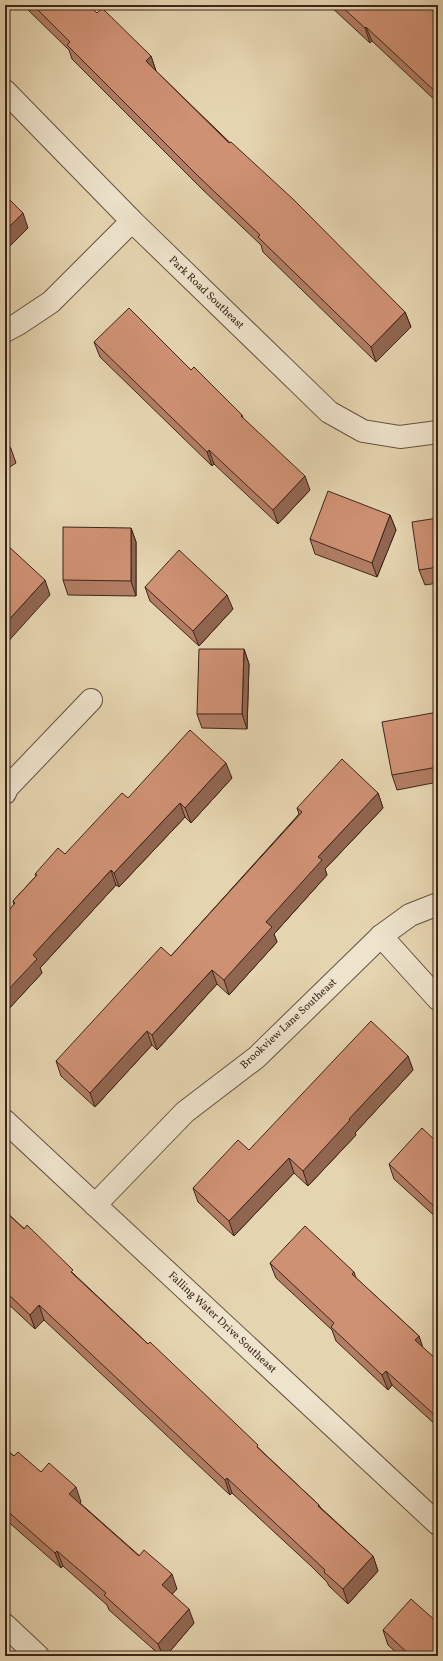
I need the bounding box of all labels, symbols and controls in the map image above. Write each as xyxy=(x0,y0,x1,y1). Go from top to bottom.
street label: Park Road Southeast xyxy=(165,253,247,333)
street label: Brookview Lane Southeast xyxy=(237,975,341,1073)
street label: Falling Water Drive Southeast xyxy=(164,1269,280,1377)

